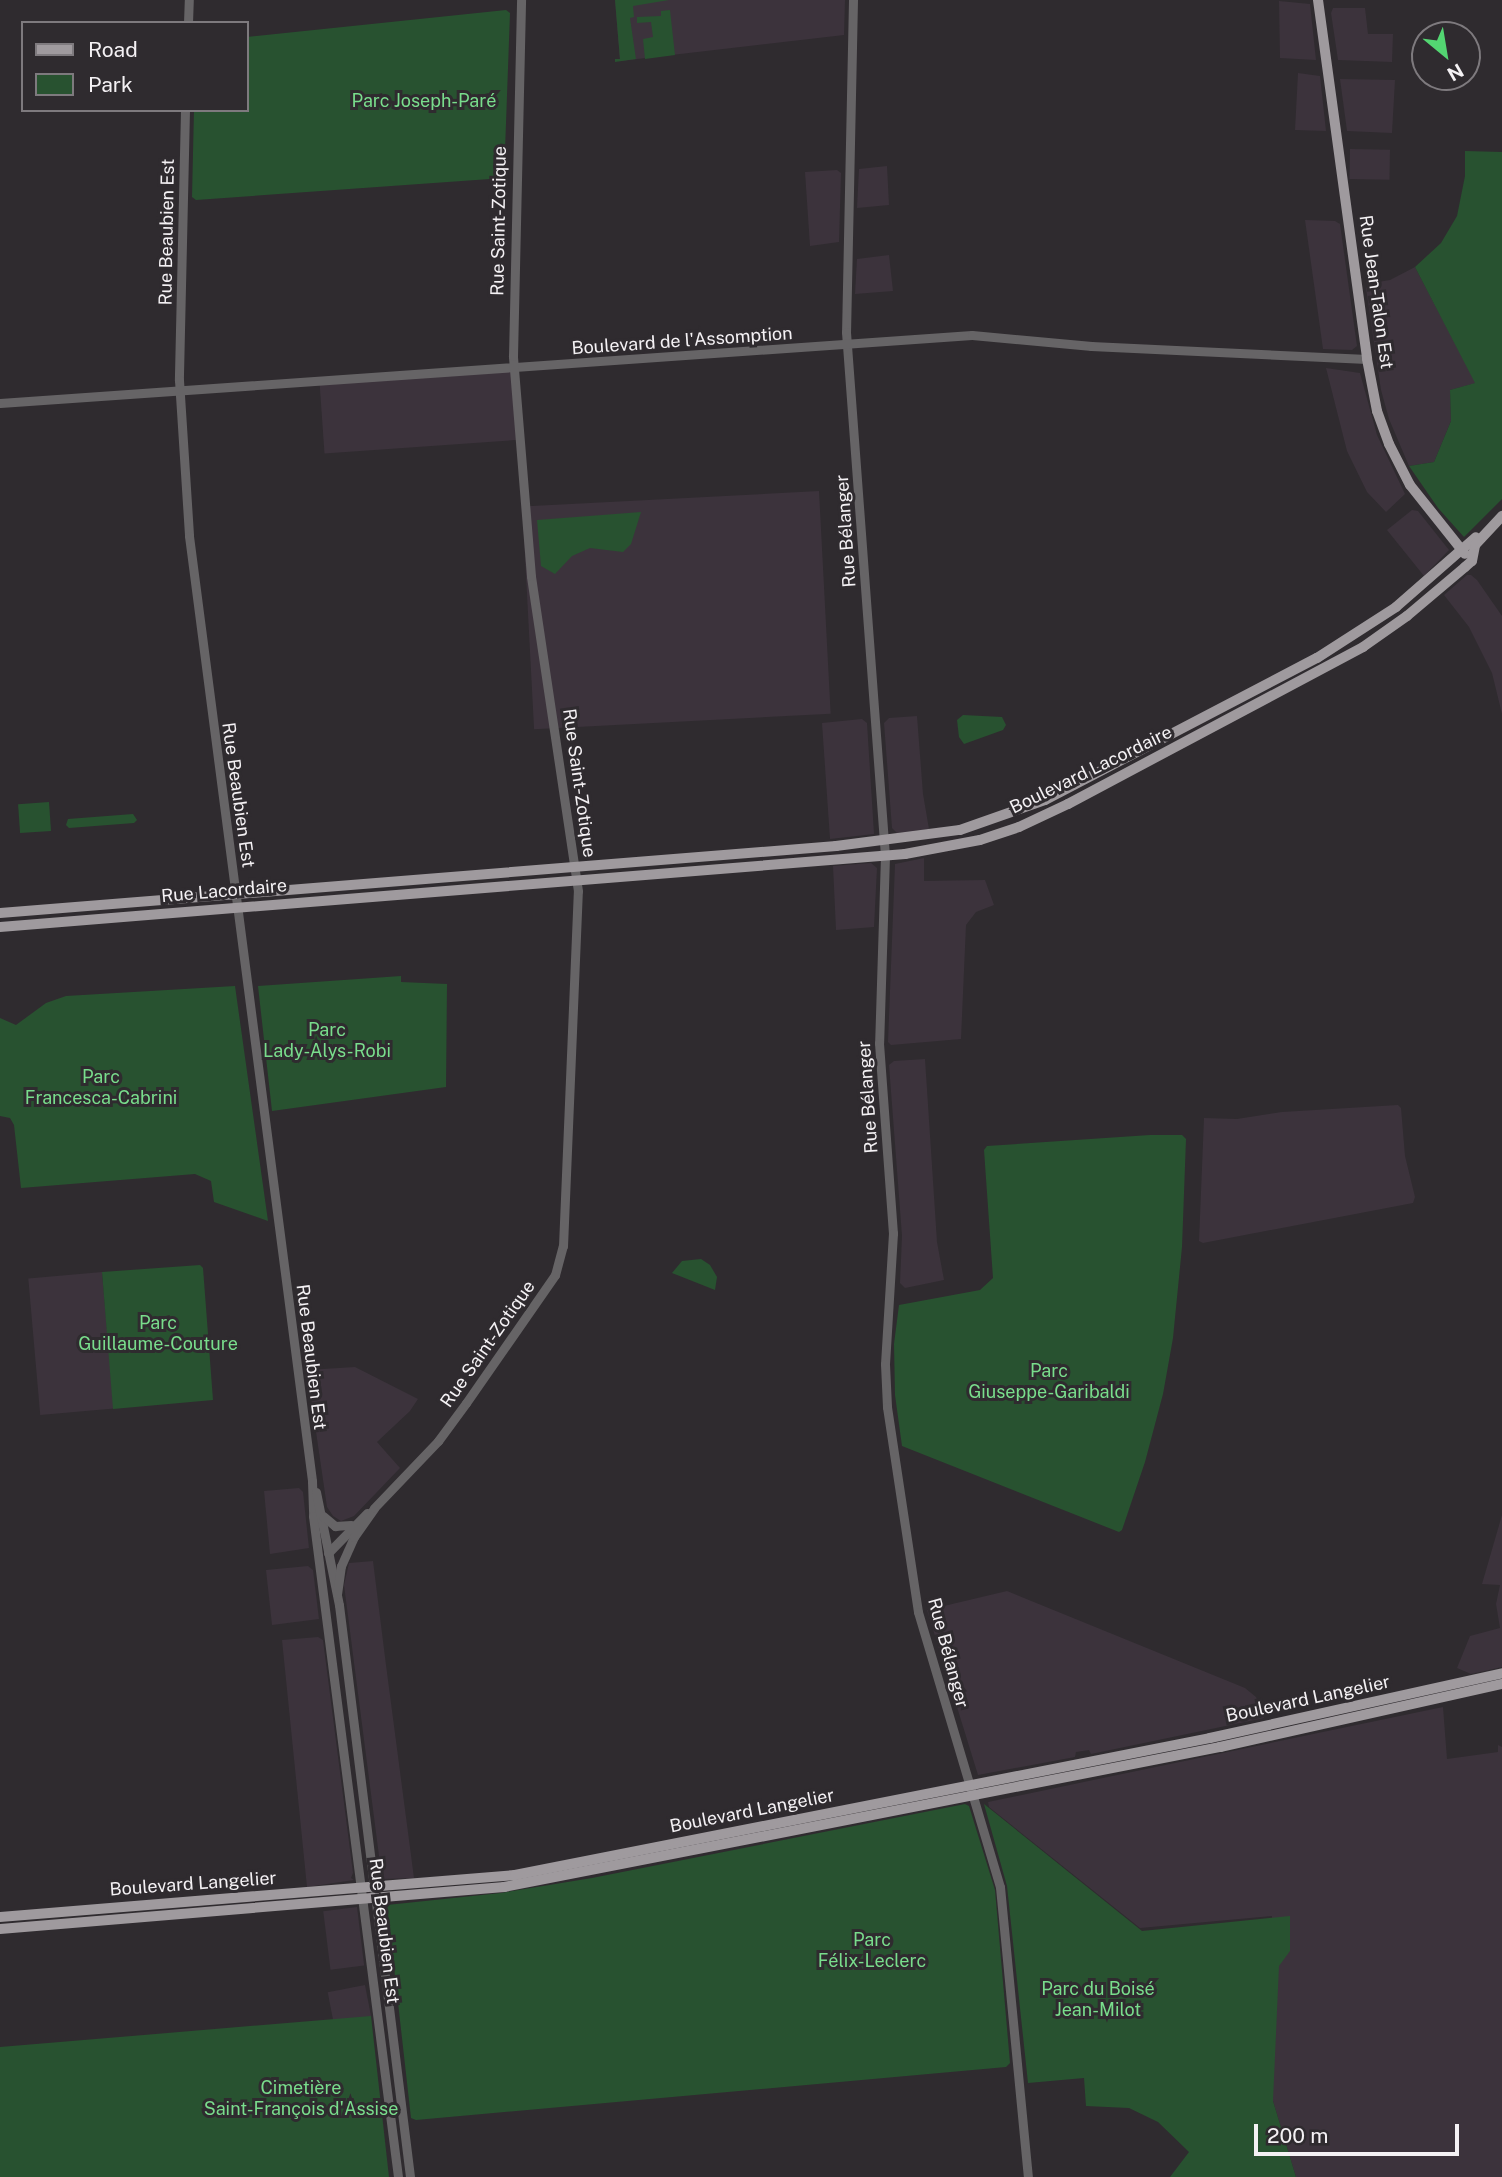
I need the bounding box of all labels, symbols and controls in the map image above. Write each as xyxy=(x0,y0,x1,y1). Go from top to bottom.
legend xyxy=(21,21,248,112)
north arrow xyxy=(1411,21,1481,91)
text: Road xyxy=(88,37,138,62)
text: N xyxy=(1444,59,1467,86)
text: Park xyxy=(88,72,133,97)
park label: Parc Joseph-Paré xyxy=(352,90,496,112)
street label: Rue Saint-Zotique xyxy=(487,146,511,296)
street label: Rue Beaubien Est xyxy=(155,158,179,306)
street label: Rue Jean-Talon Est xyxy=(1354,214,1398,370)
street label: Boulevard de l'Assomption xyxy=(571,322,793,360)
street label: Rue Bélanger xyxy=(831,474,861,588)
street label: Rue Saint-Zotique xyxy=(558,707,600,859)
street label: Rue Beaubien Est xyxy=(217,721,259,869)
street label: Boulevard Lacordaire xyxy=(1006,721,1176,819)
street label: Rue Lacordaire xyxy=(160,875,288,907)
park label: Parc Lady-Alys-Robi xyxy=(263,1020,391,1062)
street label: Rue Bélanger xyxy=(853,1040,883,1154)
park label: Parc Francesca-Cabrini xyxy=(25,1067,177,1110)
street label: Rue Saint-Zotique xyxy=(436,1276,540,1412)
street label: Rue Beaubien Est xyxy=(291,1283,331,1431)
park label: Parc Guillaume-Couture xyxy=(78,1313,238,1356)
park label: Parc Giuseppe-Garibaldi xyxy=(968,1361,1130,1404)
street label: Rue Bélanger xyxy=(923,1596,973,1710)
street label: Boulevard Langelier xyxy=(1224,1671,1392,1727)
street label: Boulevard Langelier xyxy=(668,1784,836,1838)
street label: Rue Beaubien Est xyxy=(364,1857,404,2005)
street label: Boulevard Langelier xyxy=(109,1867,277,1901)
park label: Parc Félix-Leclerc xyxy=(818,1930,926,1972)
park label: Parc du Boisé Jean-Milot xyxy=(1041,1979,1155,2022)
park label: Cimetière Saint-François d'Assise xyxy=(203,2078,399,2120)
scale bar xyxy=(1257,2110,1462,2154)
text: 200 m xyxy=(1267,2123,1328,2148)

